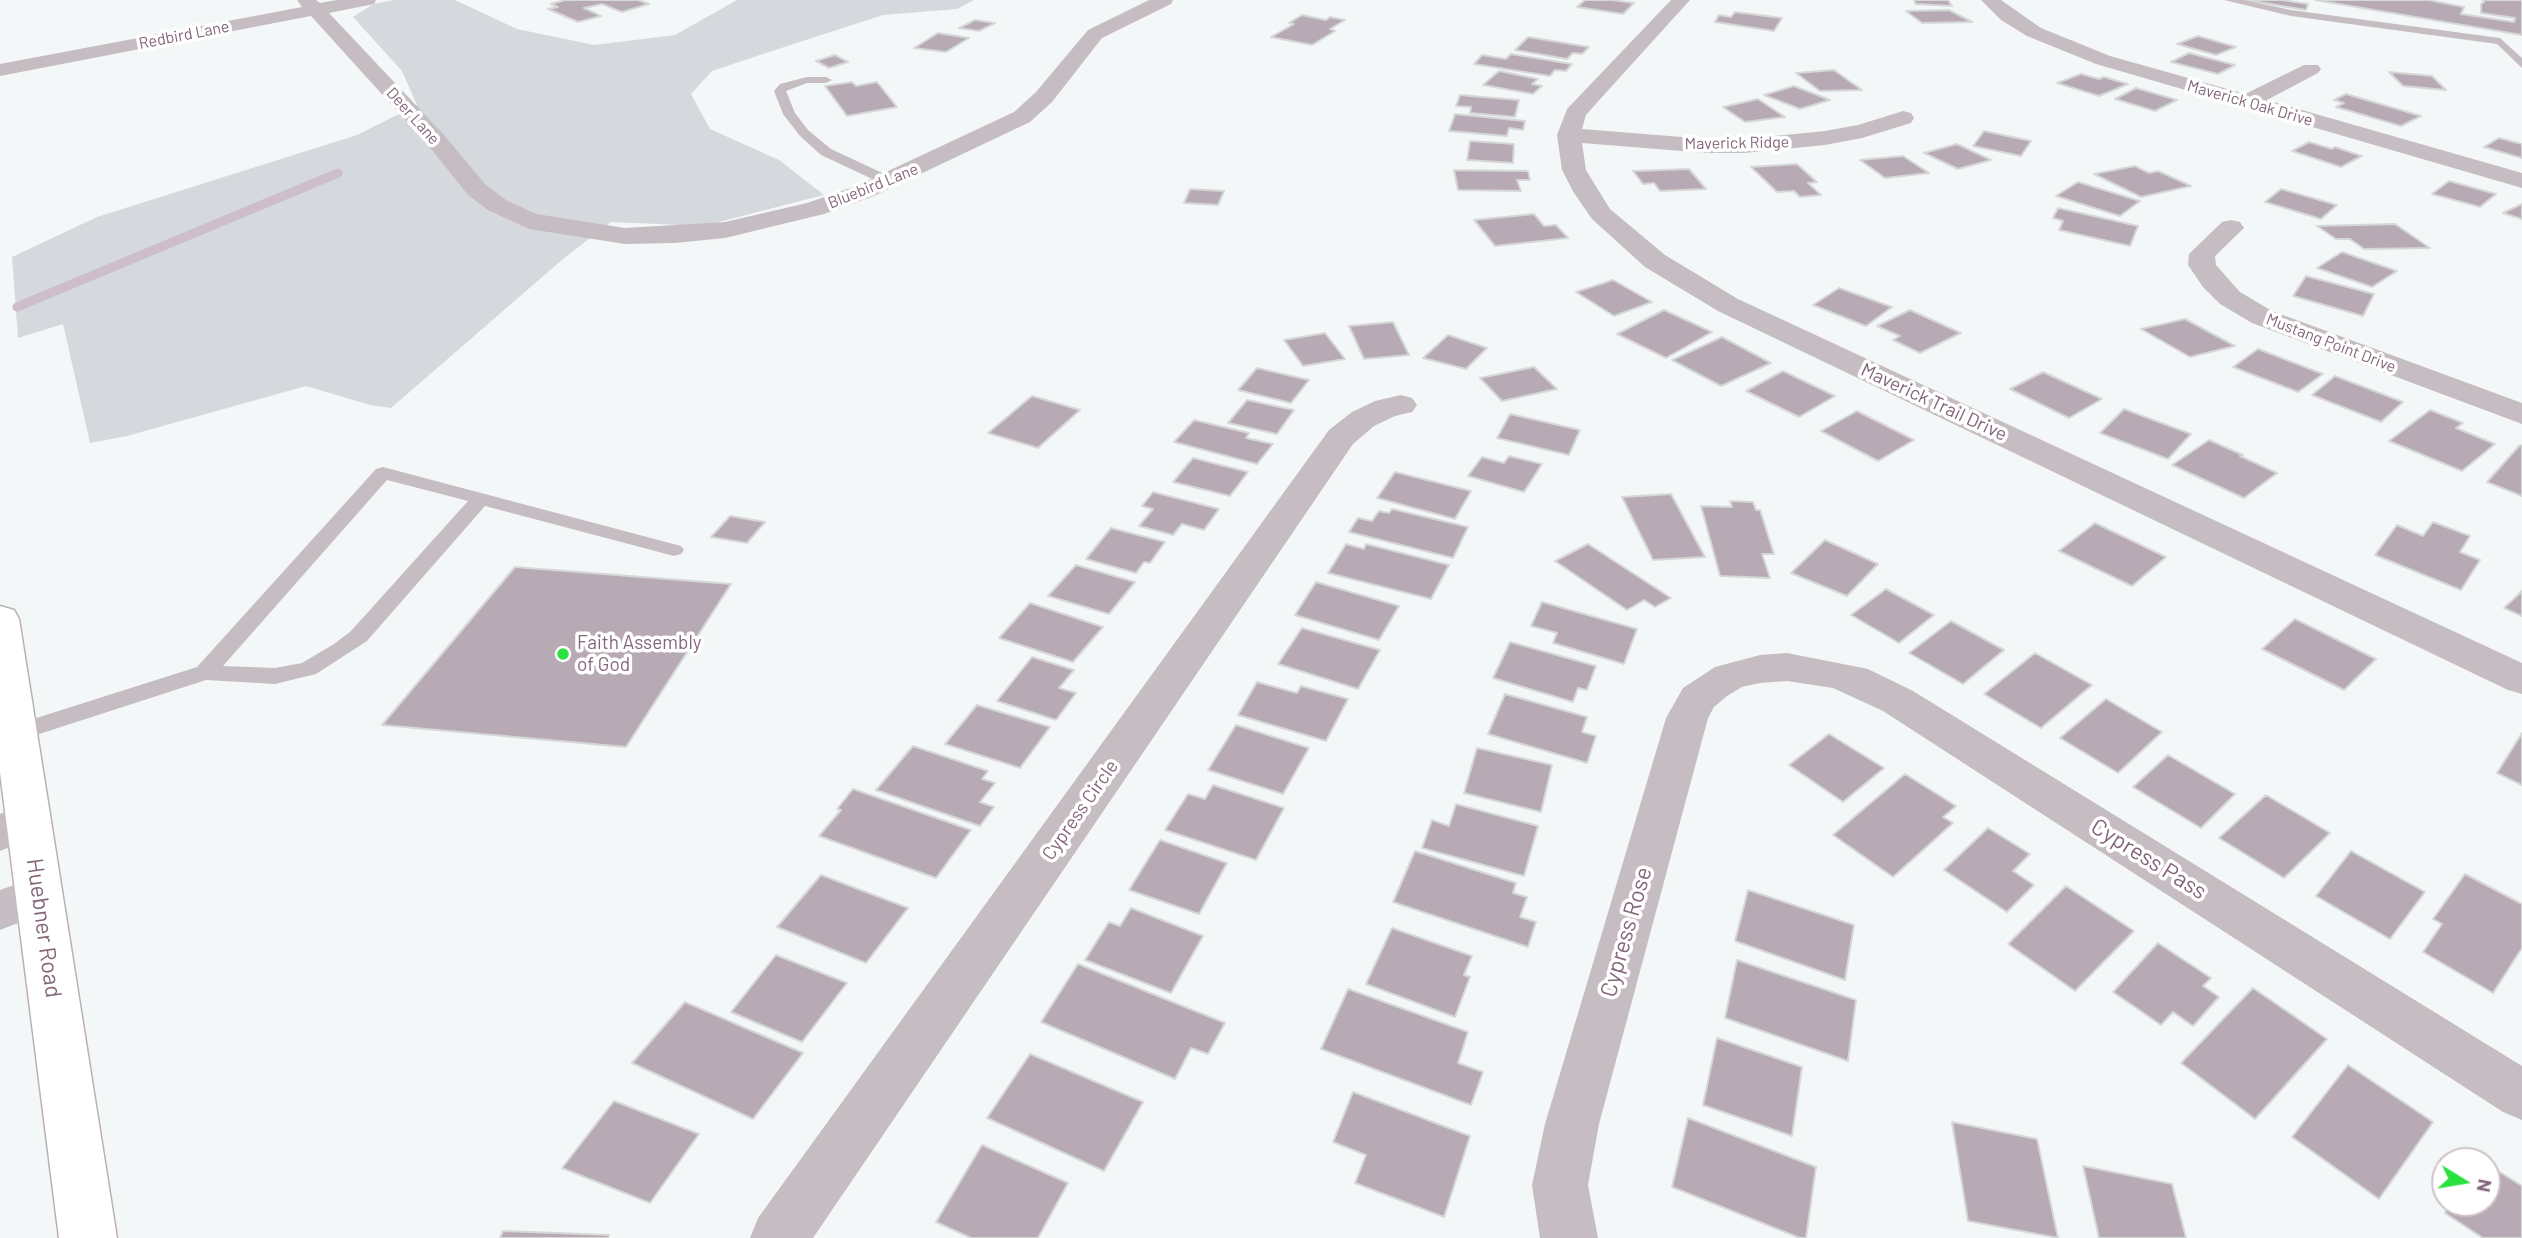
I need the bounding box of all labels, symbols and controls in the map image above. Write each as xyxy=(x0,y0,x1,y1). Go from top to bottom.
street label: Redbird Lane xyxy=(137,17,231,53)
street label: Maverick Oak Drive xyxy=(2185,76,2315,130)
street label: Deer Lane xyxy=(382,83,444,149)
street label: Maverick Ridge xyxy=(1685,132,1789,154)
street label: Bluebird Lane xyxy=(825,159,921,213)
street label: Mustang Point Drive xyxy=(2263,309,2399,377)
street label: Maverick Trail Drive xyxy=(1857,358,2011,446)
place label: Faith Assembly of God xyxy=(577,632,702,676)
marker: Faith Assembly of God xyxy=(555,646,571,662)
street label: Cypress Circle xyxy=(1037,756,1123,864)
street label: Cypress Pass xyxy=(2086,813,2212,905)
street label: Huebner Road xyxy=(21,857,67,999)
street label: Cypress Rose xyxy=(1594,864,1658,1000)
north arrow xyxy=(2431,1147,2501,1217)
text: N xyxy=(2473,1177,2498,1194)

